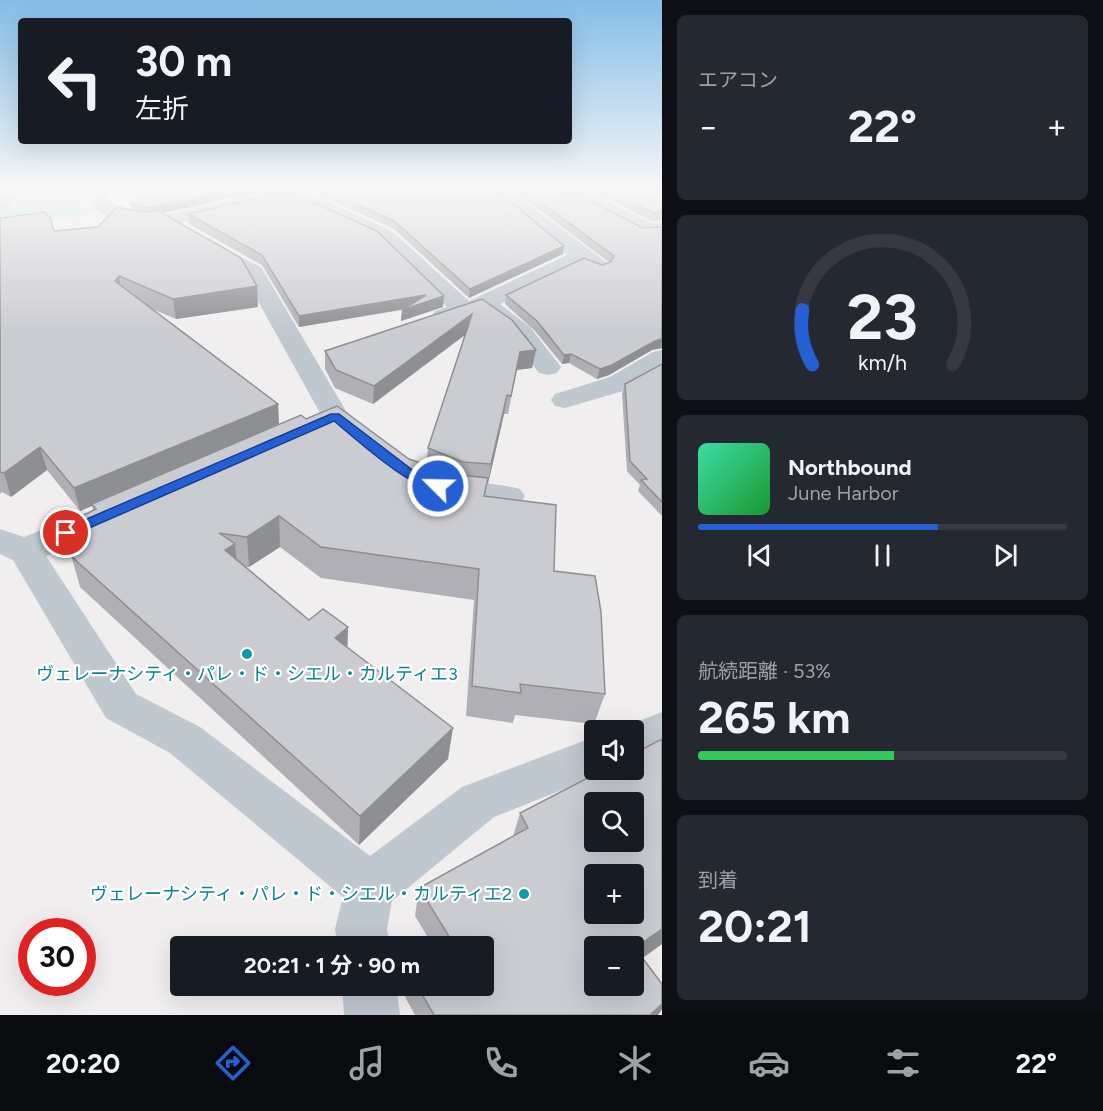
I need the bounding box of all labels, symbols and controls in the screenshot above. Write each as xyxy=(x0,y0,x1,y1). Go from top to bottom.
text: 30 m xyxy=(135,36,232,87)
icon: left xyxy=(36,42,114,120)
text: エアコン xyxy=(698,68,778,92)
text: 左折 xyxy=(135,92,189,125)
text: 22° xyxy=(848,99,917,153)
text: − xyxy=(698,107,719,146)
text: + xyxy=(1046,107,1067,146)
text: 23 xyxy=(847,280,918,355)
text: km/h xyxy=(858,350,907,375)
position arrow xyxy=(406,454,470,518)
text: Northbound xyxy=(788,454,912,481)
text: June Harbor xyxy=(788,481,899,505)
pin xyxy=(40,507,91,558)
icon: arrive xyxy=(49,516,82,549)
icon: previous xyxy=(743,539,776,572)
icon: pause xyxy=(866,539,899,572)
icon: next xyxy=(989,539,1022,572)
marker: ヴェレーナシティ・パレ・ド・シエル・カルティエ3 xyxy=(240,647,254,661)
text: 航続距離 · 53% xyxy=(698,659,831,683)
place label: ヴェレーナシティ・パレ・ド・シエル・カルティエ3 xyxy=(36,663,458,685)
text: 265 km xyxy=(698,690,850,744)
map controls xyxy=(584,720,644,996)
button: sound xyxy=(584,720,644,780)
button: search xyxy=(584,792,644,852)
button: + xyxy=(584,864,644,924)
text: 到着 xyxy=(698,868,738,892)
place label: ヴェレーナシティ・パレ・ド・シエル・カルティエ2 xyxy=(90,883,512,905)
marker: ヴェレーナシティ・パレ・ド・シエル・カルティエ2 xyxy=(517,887,531,901)
text: 20:21 xyxy=(698,899,812,953)
speed limit sign: 30 xyxy=(18,918,96,996)
button: − xyxy=(584,936,644,996)
text: 20:21 · 1 分 · 90 m xyxy=(244,952,420,979)
icon: directions xyxy=(212,1042,254,1084)
icon: music xyxy=(346,1042,388,1084)
icon: phone xyxy=(480,1042,522,1084)
icon: climate xyxy=(614,1042,656,1084)
icon: car xyxy=(748,1042,790,1084)
icon: filters xyxy=(882,1042,924,1084)
text: 20:20 xyxy=(46,1047,120,1080)
text: 22° xyxy=(1016,1047,1057,1080)

